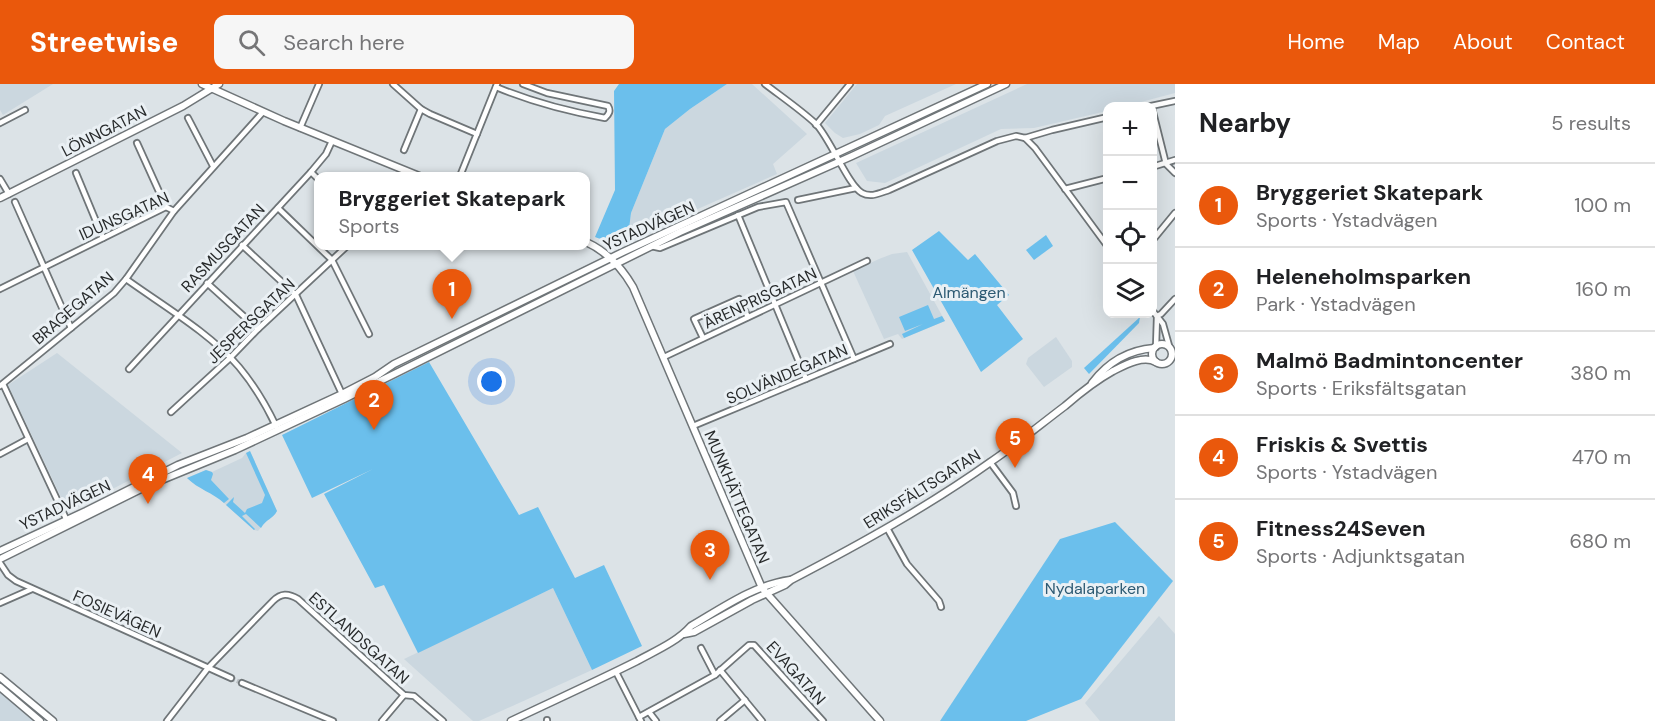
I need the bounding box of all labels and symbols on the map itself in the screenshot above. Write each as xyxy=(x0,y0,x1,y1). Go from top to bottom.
street label: LÖNNGATAN xyxy=(58,101,150,161)
street label: IDUNSGATAN xyxy=(76,187,172,245)
street label: YSTADVÄGEN xyxy=(600,196,698,256)
street label: RASMUSGATAN xyxy=(177,199,269,297)
street label: ÄRENPRISGATAN xyxy=(700,263,820,333)
street label: BRAGEGATAN xyxy=(28,267,118,349)
pin: 1 xyxy=(432,270,472,319)
street label: JESPERSGATAN xyxy=(203,274,299,368)
park label: Almängen xyxy=(932,282,1006,303)
street label: SOLVÄNDEGATAN xyxy=(723,339,851,409)
your location xyxy=(477,367,506,396)
pin: 2 xyxy=(354,380,394,430)
pin: 5 xyxy=(996,418,1034,468)
street label: MUNKHÄTTEGATAN xyxy=(700,427,774,567)
street label: ERIKSFÄLTSGATAN xyxy=(859,444,985,534)
pin: 4 xyxy=(128,454,168,504)
street label: YSTADVÄGEN xyxy=(16,475,114,535)
pin: 3 xyxy=(690,530,730,580)
park label: Nydalaparken xyxy=(1045,578,1145,599)
street label: FOSIEVÄGEN xyxy=(70,585,164,643)
street label: ESTLANDSGATAN xyxy=(304,587,414,689)
street label: EVAGATAN xyxy=(762,637,830,709)

